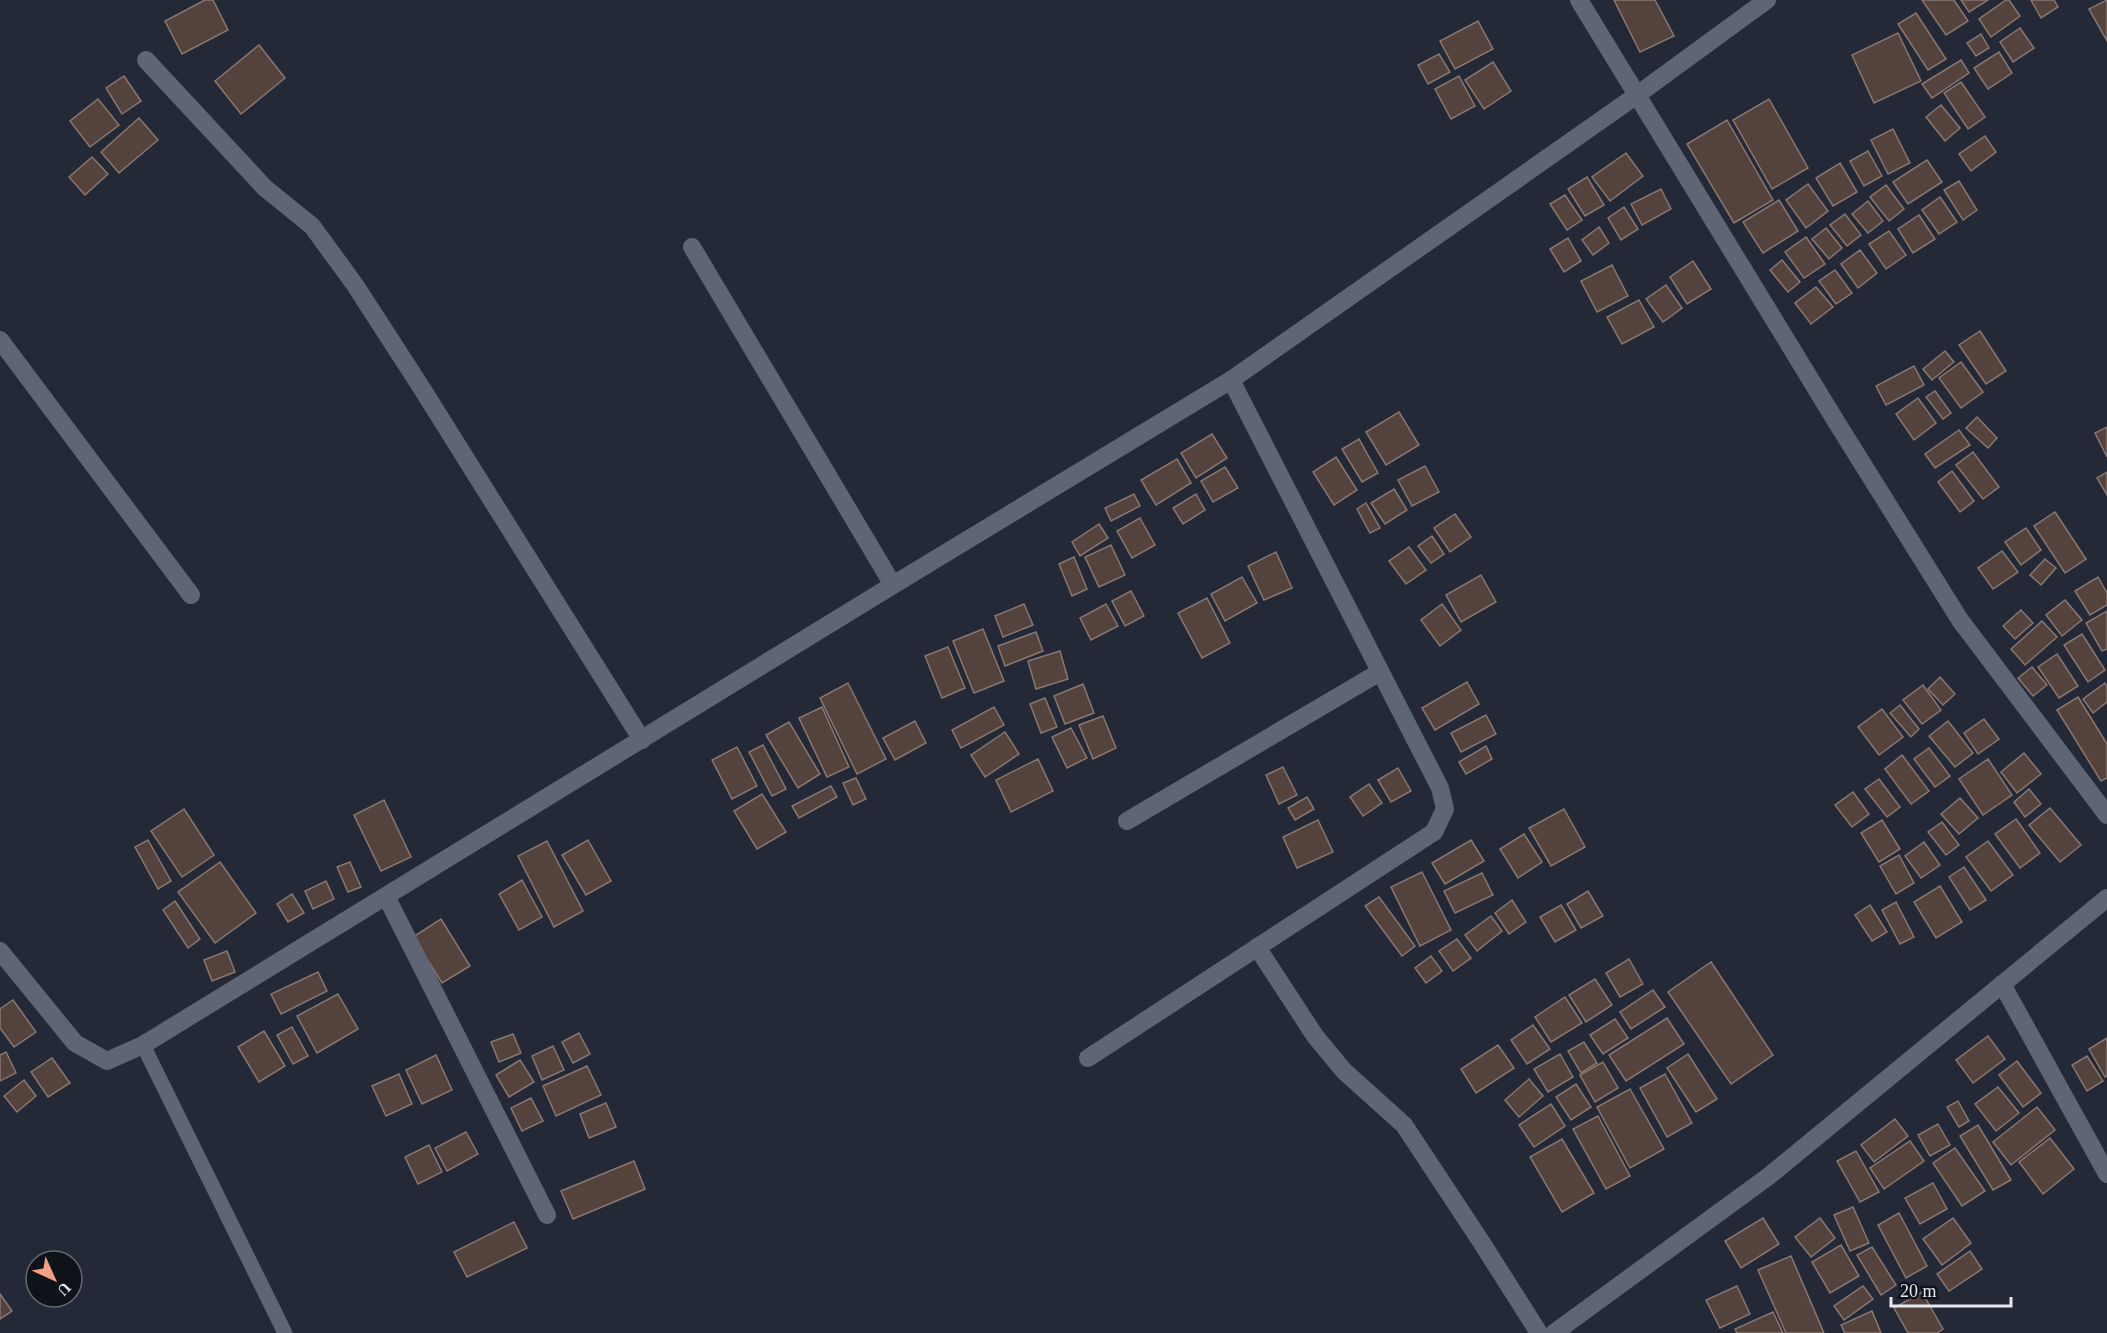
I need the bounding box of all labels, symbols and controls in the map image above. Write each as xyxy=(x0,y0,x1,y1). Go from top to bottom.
north arrow xyxy=(24,1249,84,1309)
scale bar xyxy=(1891,1270,2011,1308)
text: U xyxy=(54,1279,74,1300)
text: 20 m xyxy=(1900,1281,1937,1301)

